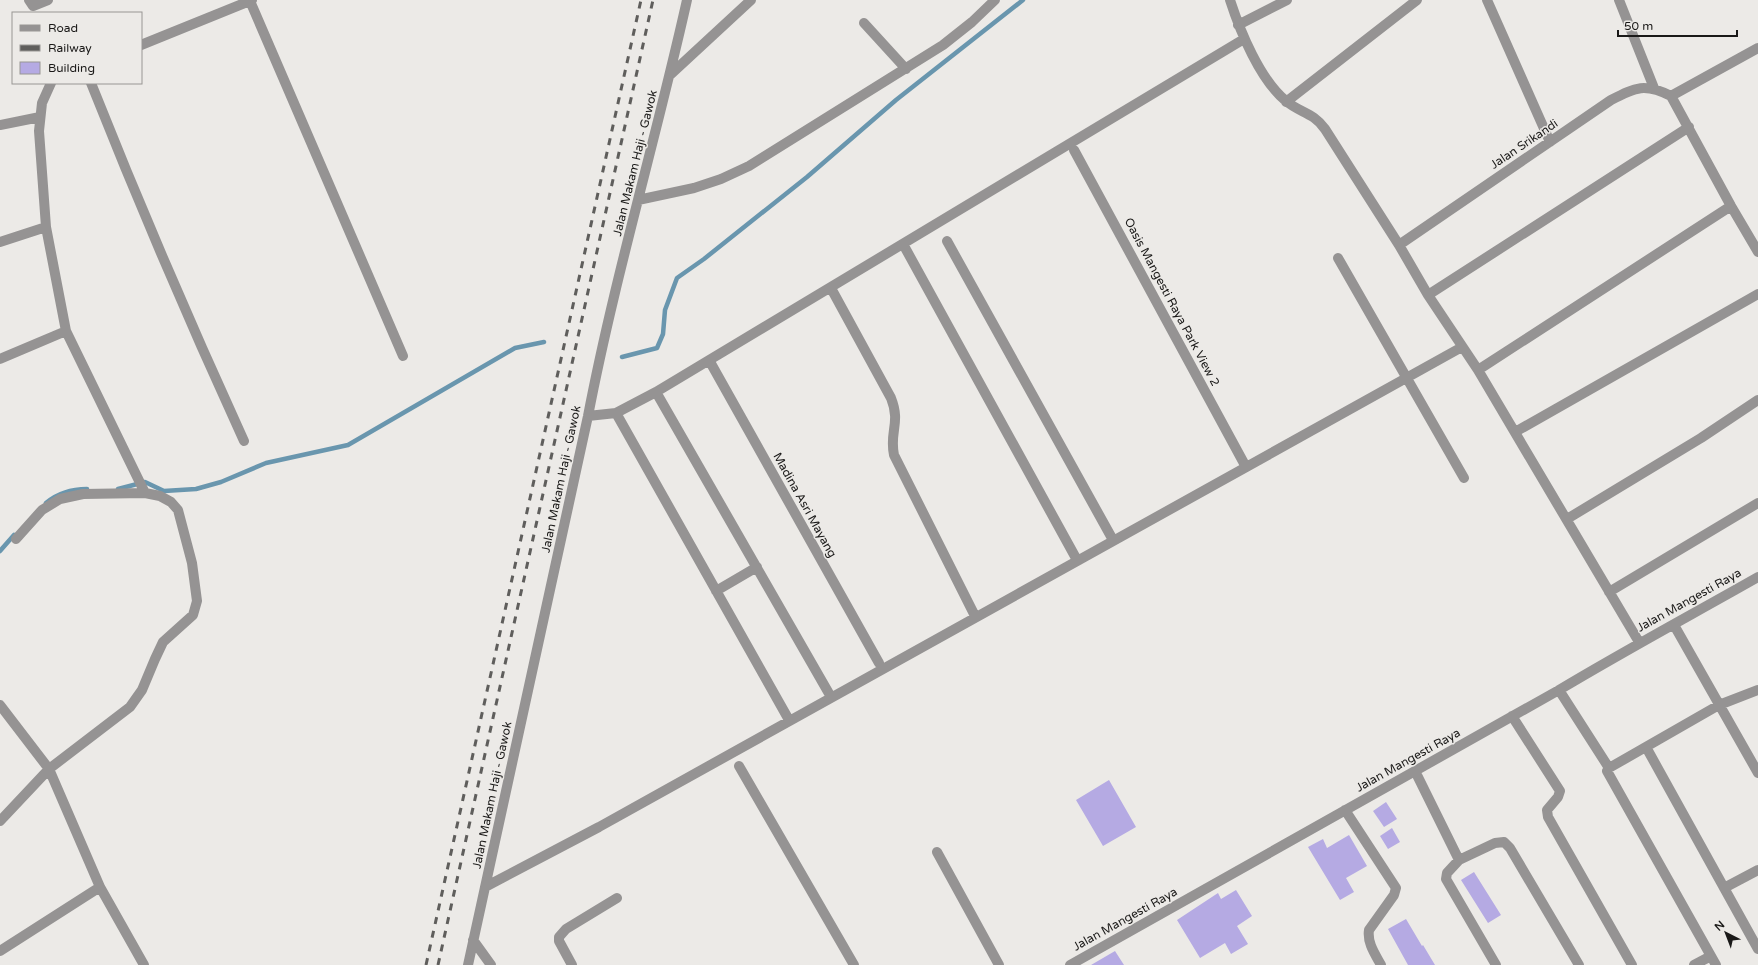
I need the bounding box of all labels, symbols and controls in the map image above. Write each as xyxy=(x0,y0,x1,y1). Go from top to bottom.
legend xyxy=(12,12,142,84)
scale bar xyxy=(1618,12,1737,38)
text: 50 m xyxy=(1624,19,1653,33)
text: Road xyxy=(48,21,78,35)
text: Railway xyxy=(48,41,92,55)
text: Building xyxy=(48,61,95,75)
street label: Jalan Makam Haji - Gawok xyxy=(610,88,660,238)
street label: Jalan Srikandi xyxy=(1488,116,1560,172)
street label: Oasis Mangesti Raya Park View 2 xyxy=(1122,215,1222,389)
street label: Jalan Makam Haji - Gawok xyxy=(539,404,584,554)
street label: Madina Asri Mayang xyxy=(770,450,840,560)
street label: Jalan Mangesti Raya xyxy=(1634,565,1744,635)
street label: Jalan Makam Haji - Gawok xyxy=(470,720,515,870)
street label: Jalan Mangesti Raya xyxy=(1353,725,1463,795)
street label: Jalan Mangesti Raya xyxy=(1070,884,1180,954)
north arrow xyxy=(1706,913,1746,953)
text: N xyxy=(1712,918,1727,934)

